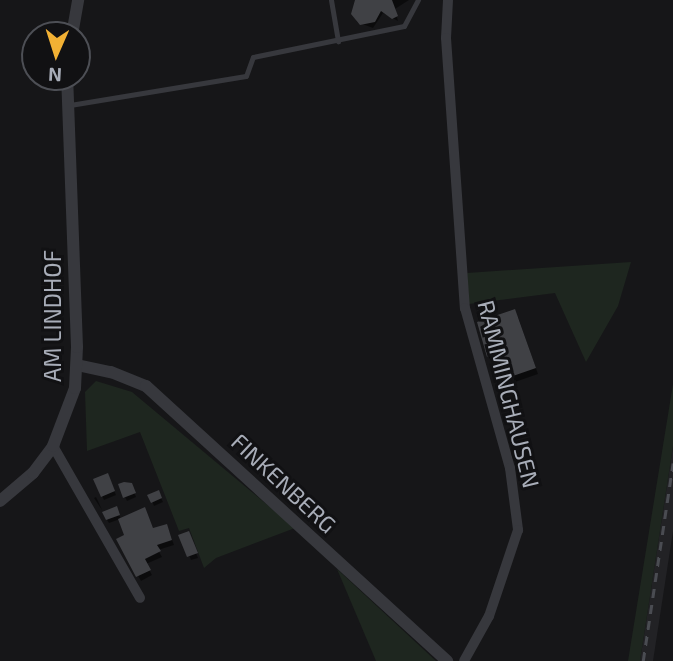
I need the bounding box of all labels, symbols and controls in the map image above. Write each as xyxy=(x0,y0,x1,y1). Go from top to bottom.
north arrow xyxy=(21,21,91,91)
text: N xyxy=(48,64,62,87)
street label: AM LINDHOF xyxy=(38,250,66,382)
street label: RAMMINGHAUSEN xyxy=(472,297,546,491)
street label: FINKENBERG xyxy=(226,428,342,538)

